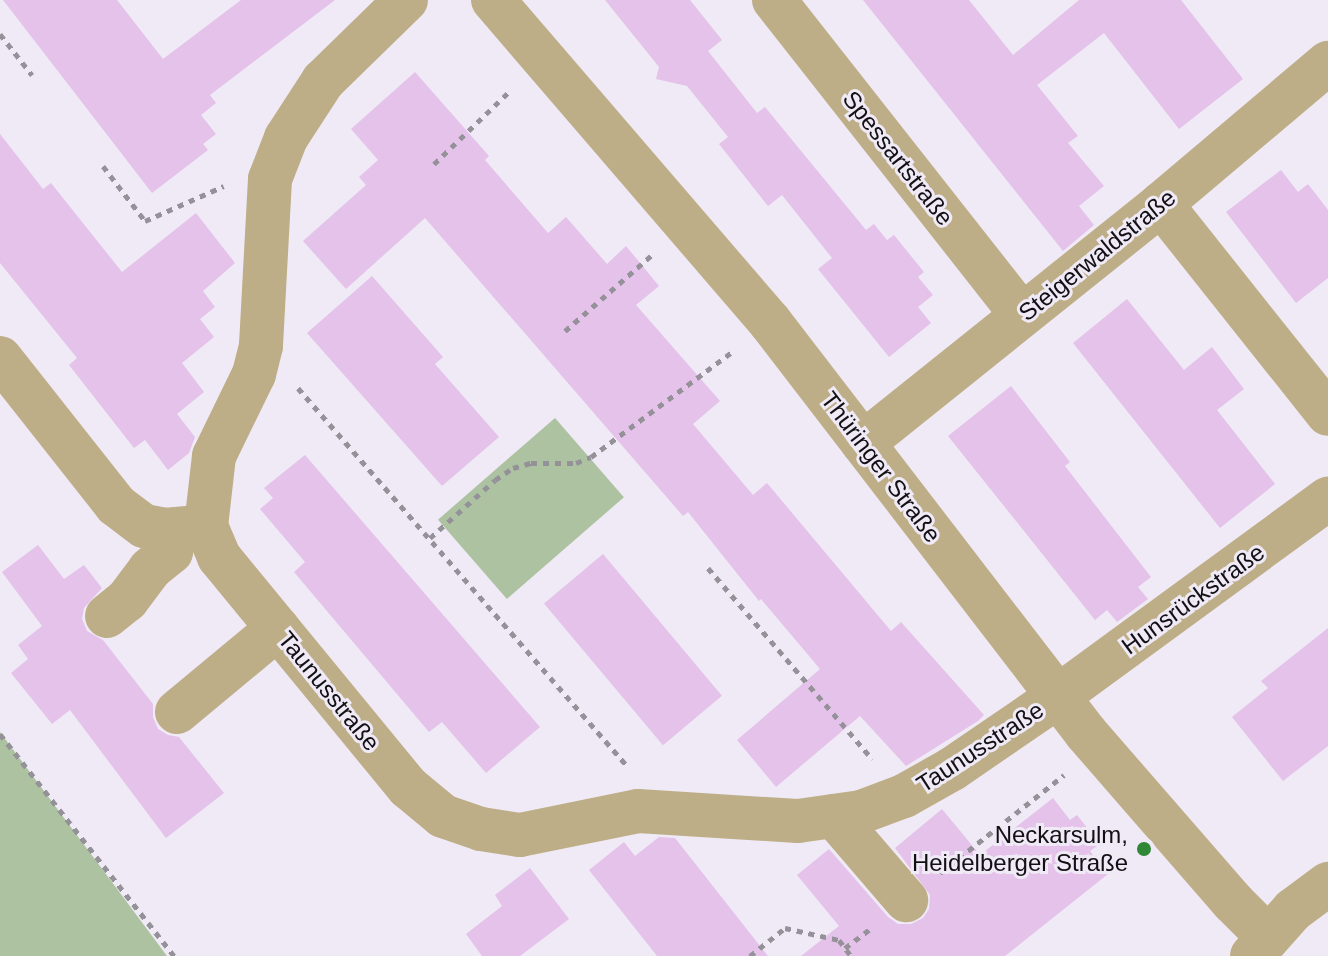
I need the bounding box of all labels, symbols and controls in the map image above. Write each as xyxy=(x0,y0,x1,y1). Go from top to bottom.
street label: Spessartstraße xyxy=(837,85,959,231)
street label: Steigerwaldstraße xyxy=(1013,183,1181,327)
street label: Thüringer Straße xyxy=(815,386,947,548)
street label: Hunsrückstraße xyxy=(1116,538,1270,660)
street label: Taunusstraße xyxy=(272,625,386,757)
street label: Taunusstraße xyxy=(911,695,1049,799)
place label: Neckarsulm, Heidelberger Straße xyxy=(912,821,1128,877)
marker: Neckarsulm, Heidelberger Straße xyxy=(1135,840,1153,858)

